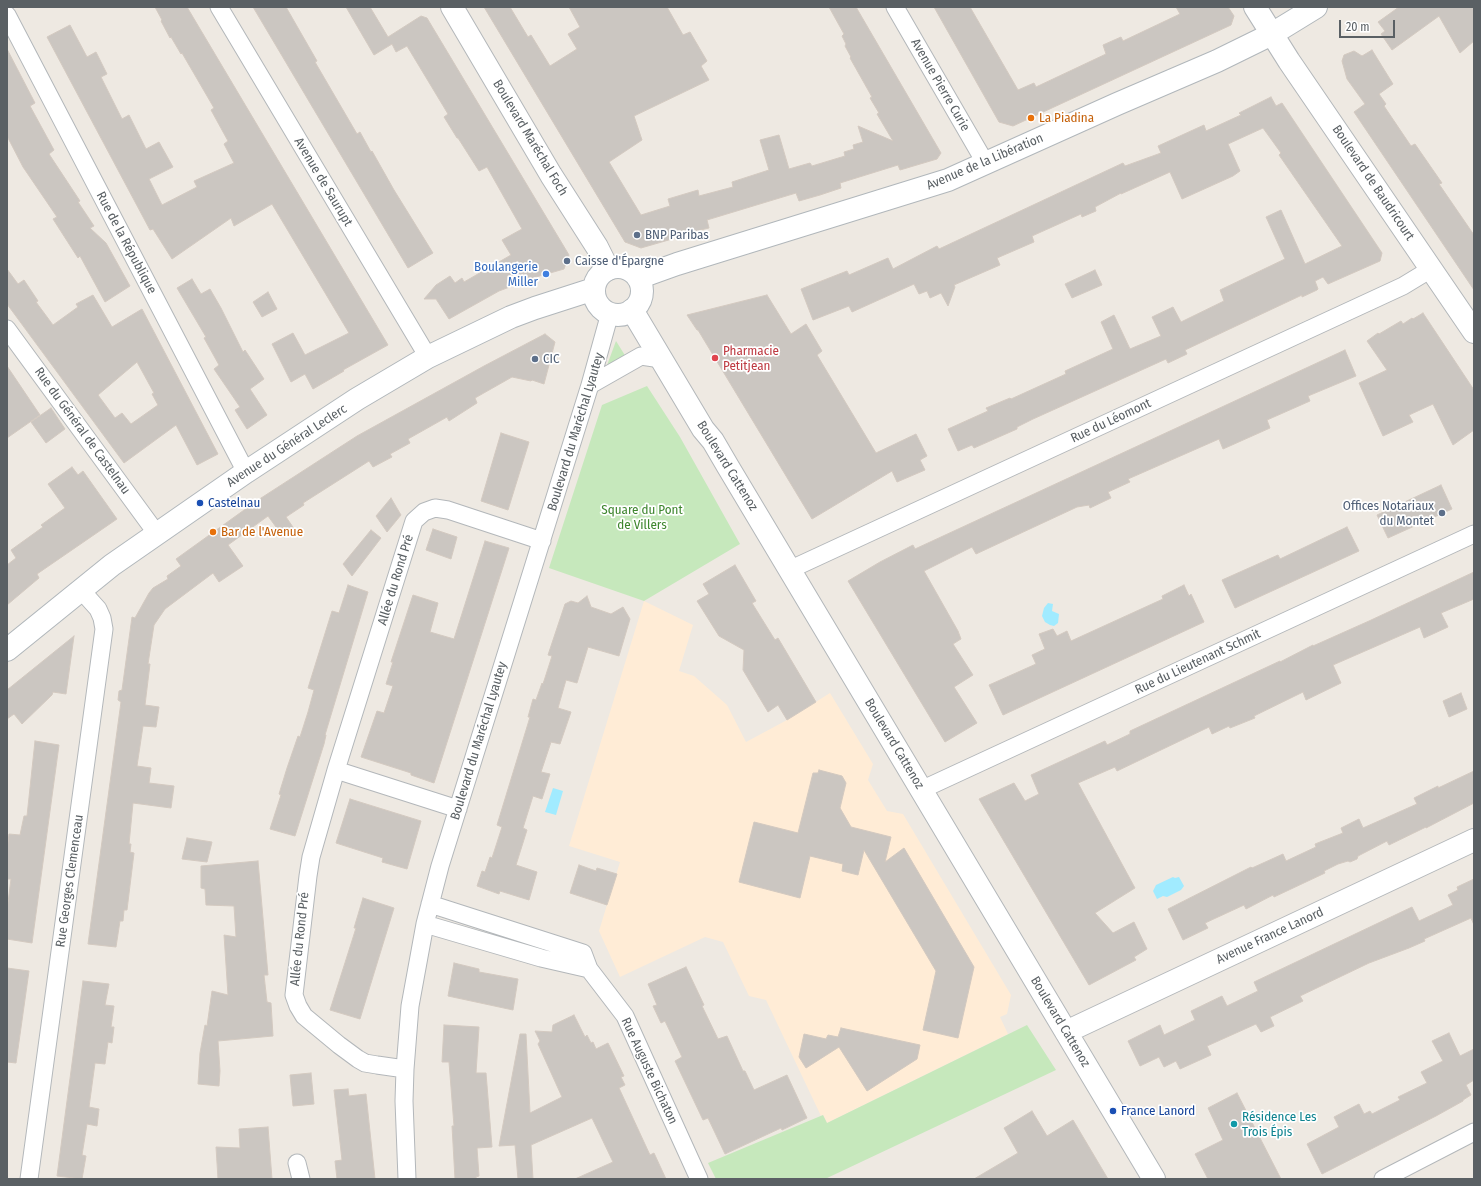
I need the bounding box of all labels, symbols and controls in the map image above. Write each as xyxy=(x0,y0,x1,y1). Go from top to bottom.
scale bar xyxy=(1341,12,1397,38)
text: 20 m xyxy=(1346,20,1370,34)
street label: Avenue Pierre Curie xyxy=(907,36,973,134)
street label: Boulevard Maréchal Foch xyxy=(489,77,571,199)
place label: La Piadina xyxy=(1039,110,1094,126)
marker: La Piadina xyxy=(1026,113,1036,123)
street label: Boulevard de Baudricourt xyxy=(1329,122,1417,244)
street label: Avenue de la Libération xyxy=(924,130,1046,194)
street label: Avenue de Saurupt xyxy=(290,135,356,229)
street label: Rue de la République xyxy=(92,189,160,297)
place label: BNP Paribas xyxy=(645,227,709,243)
marker: BNP Paribas xyxy=(632,230,642,240)
place label: Caisse d'Épargne xyxy=(575,253,664,269)
marker: Caisse d'Épargne xyxy=(562,256,572,266)
place label: Boulangerie Miller xyxy=(474,259,538,290)
marker: Boulangerie Miller xyxy=(541,269,551,279)
place label: Pharmacie Petitjean xyxy=(723,343,779,374)
place label: CIC xyxy=(543,351,560,367)
street label: Boulevard du Maréchal Lyautey xyxy=(544,351,608,513)
marker: Pharmacie Petitjean xyxy=(710,353,720,363)
marker: CIC xyxy=(530,354,540,364)
street label: Rue du Général de Castelnau xyxy=(31,365,133,497)
street label: Rue du Léomont xyxy=(1068,396,1154,446)
street label: Avenue du Général Leclerc xyxy=(224,401,350,491)
street label: Boulevard Cattenoz xyxy=(693,418,761,514)
place label: Castelnau xyxy=(208,495,260,511)
marker: Castelnau xyxy=(195,498,205,508)
place label: Offices Notariaux du Montet xyxy=(1343,498,1434,529)
park label: Square du Pont de Villers xyxy=(601,502,683,533)
marker: Offices Notariaux du Montet xyxy=(1437,508,1447,518)
place label: Bar de l'Avenue xyxy=(221,524,303,540)
marker: Bar de l'Avenue xyxy=(208,527,218,537)
street label: Allée du Rond Pré xyxy=(375,533,417,627)
street label: Rue du Lieutenant Schmit xyxy=(1133,626,1263,698)
street label: Boulevard du Maréchal Lyautey xyxy=(447,660,511,822)
street label: Boulevard Cattenoz xyxy=(861,696,927,792)
street label: Rue Georges Clemenceau xyxy=(53,814,87,948)
street label: Allée du Rond Pré xyxy=(287,891,313,987)
street label: Avenue France Lanord xyxy=(1214,904,1326,968)
street label: Boulevard Cattenoz xyxy=(1027,974,1093,1070)
street label: Rue Auguste Bichaton xyxy=(617,1015,681,1127)
place label: France Lanord xyxy=(1121,1103,1195,1119)
marker: France Lanord xyxy=(1108,1106,1118,1116)
place label: Résidence Les Trois Épis xyxy=(1242,1109,1317,1140)
marker: Résidence Les Trois Épis xyxy=(1229,1119,1239,1129)

